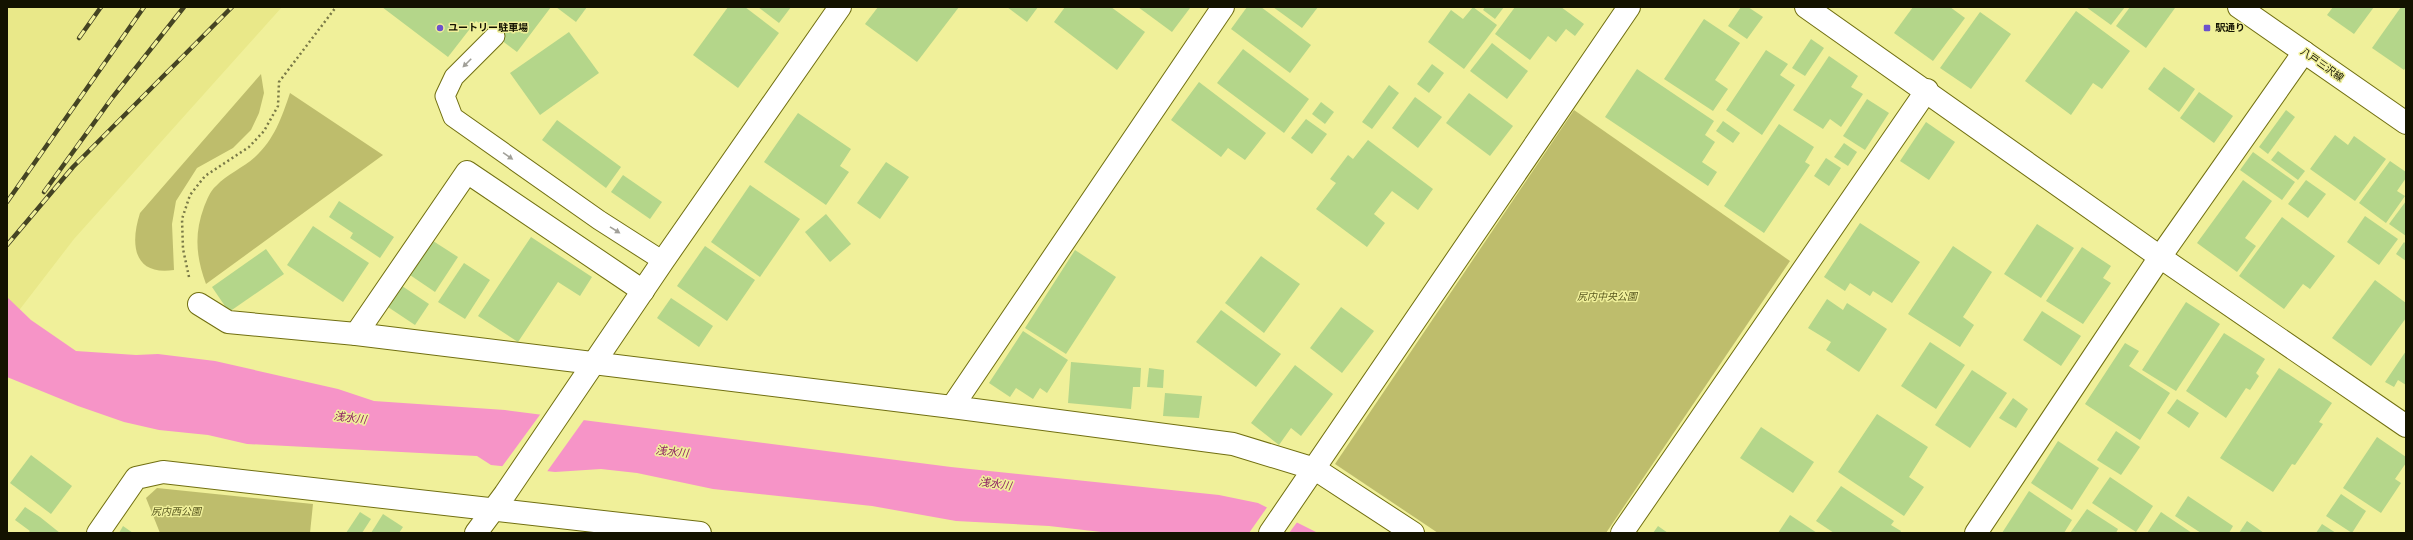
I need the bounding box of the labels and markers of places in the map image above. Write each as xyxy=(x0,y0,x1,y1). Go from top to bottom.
place label: ユートリー駐車場 xyxy=(448,22,528,34)
place label: 駅通り xyxy=(2215,22,2245,34)
marker: ユートリー駐車場 xyxy=(435,23,445,33)
marker: 駅通り xyxy=(2202,23,2212,33)

